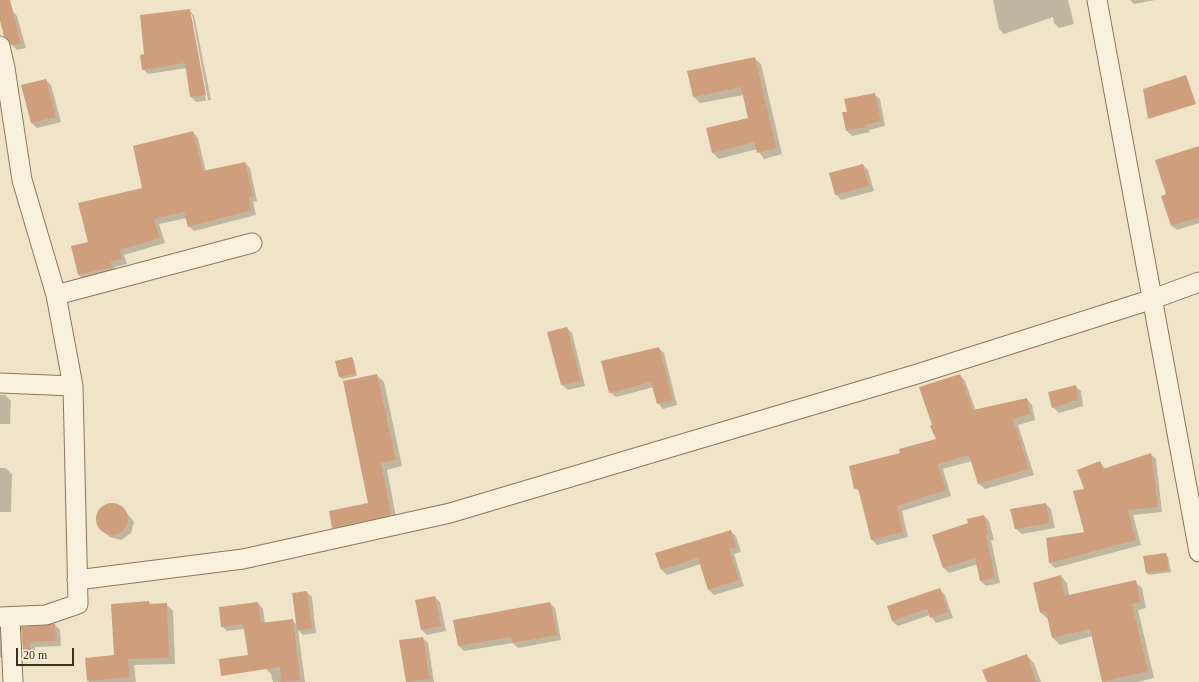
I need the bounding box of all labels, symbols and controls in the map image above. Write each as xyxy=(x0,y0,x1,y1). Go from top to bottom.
scale bar xyxy=(18,640,76,666)
text: 20 m xyxy=(23,648,47,662)

